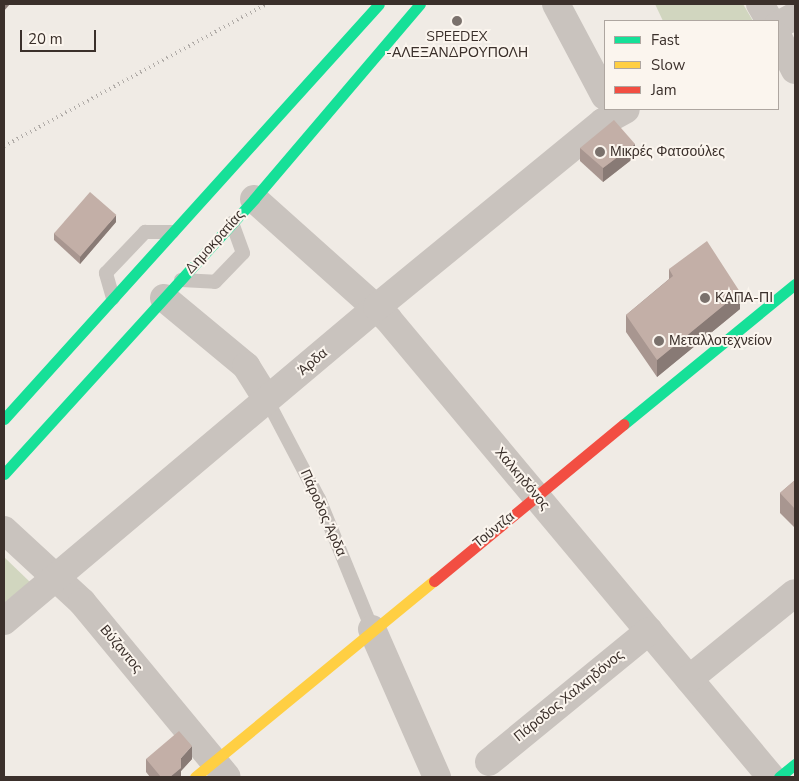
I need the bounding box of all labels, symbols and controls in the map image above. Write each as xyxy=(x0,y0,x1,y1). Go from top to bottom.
marker: SPEEDEX -ΑΛΕΞΑΝΔΡΟΥΠΟΛΗ xyxy=(451,15,463,27)
scale bar xyxy=(22,20,99,52)
legend xyxy=(604,20,779,110)
text: 20 m xyxy=(28,29,63,49)
place label: SPEEDEX -ΑΛΕΞΑΝΔΡΟΥΠΟΛΗ xyxy=(386,29,528,62)
text: Fast xyxy=(651,30,679,50)
text: Slow xyxy=(651,55,685,75)
text: Jam xyxy=(651,80,677,100)
place label: Μικρές Φατσούλες xyxy=(610,144,725,160)
marker: Μικρές Φατσούλες xyxy=(594,146,606,158)
street label: Δημοκρατίας xyxy=(182,207,248,277)
place label: ΚΑΠΑ-ΠΙ xyxy=(715,290,773,306)
marker: ΚΑΠΑ-ΠΙ xyxy=(699,292,711,304)
place label: Μεταλλοτεχνείον xyxy=(669,333,772,349)
marker: Μεταλλοτεχνείον xyxy=(653,335,665,347)
street label: Άρδα xyxy=(295,345,331,379)
street label: Χαλκηδόνος xyxy=(491,444,553,514)
street label: Πάροδος Άρδα xyxy=(296,467,350,559)
street label: Τούντζα xyxy=(470,508,518,552)
street label: Βύζαντος xyxy=(96,622,146,676)
street label: Πάροδος Χαλκηδόνος xyxy=(511,647,627,745)

